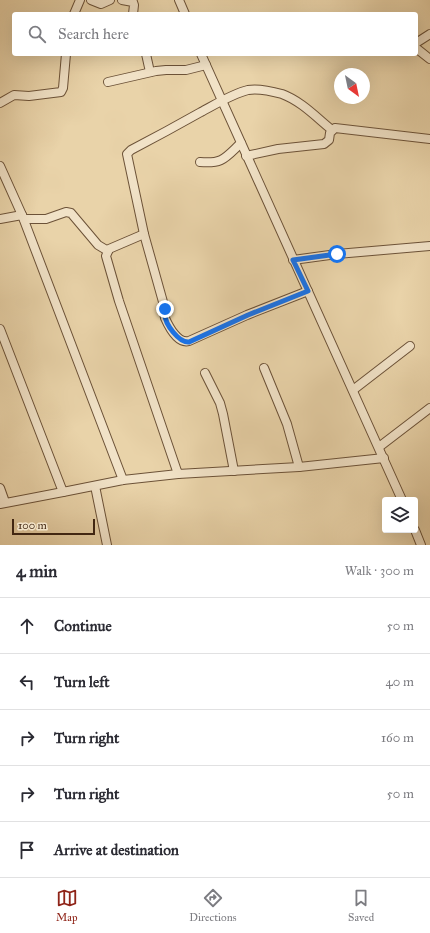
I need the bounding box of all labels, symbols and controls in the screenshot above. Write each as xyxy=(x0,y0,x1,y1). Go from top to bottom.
search box xyxy=(12,12,418,56)
icon: search xyxy=(26,23,48,45)
text: Search here xyxy=(58,25,129,43)
north arrow xyxy=(334,68,370,104)
route start xyxy=(328,245,346,263)
route end xyxy=(156,300,174,318)
map controls xyxy=(382,497,418,533)
button: layers xyxy=(382,497,418,533)
scale bar xyxy=(12,517,95,536)
text: 100 m xyxy=(18,519,47,532)
text: 4 min xyxy=(16,561,57,582)
text: Walk · 300 m xyxy=(345,563,414,579)
icon: ahead xyxy=(16,615,38,637)
text: Continue xyxy=(54,617,112,635)
text: 50 m xyxy=(387,618,414,634)
icon: left xyxy=(16,671,38,693)
text: Turn left xyxy=(54,673,110,691)
text: 40 m xyxy=(385,674,414,690)
icon: right xyxy=(16,727,38,749)
text: Turn right xyxy=(54,729,119,747)
text: 160 m xyxy=(381,730,414,746)
icon: right xyxy=(16,783,38,805)
text: Turn right xyxy=(54,785,119,803)
text: 50 m xyxy=(387,786,414,802)
icon: arrive xyxy=(16,839,38,861)
text: Arrive at destination xyxy=(54,841,179,859)
tab: Map xyxy=(56,887,78,924)
tab: Directions xyxy=(189,887,237,924)
tab: Saved xyxy=(348,887,374,924)

